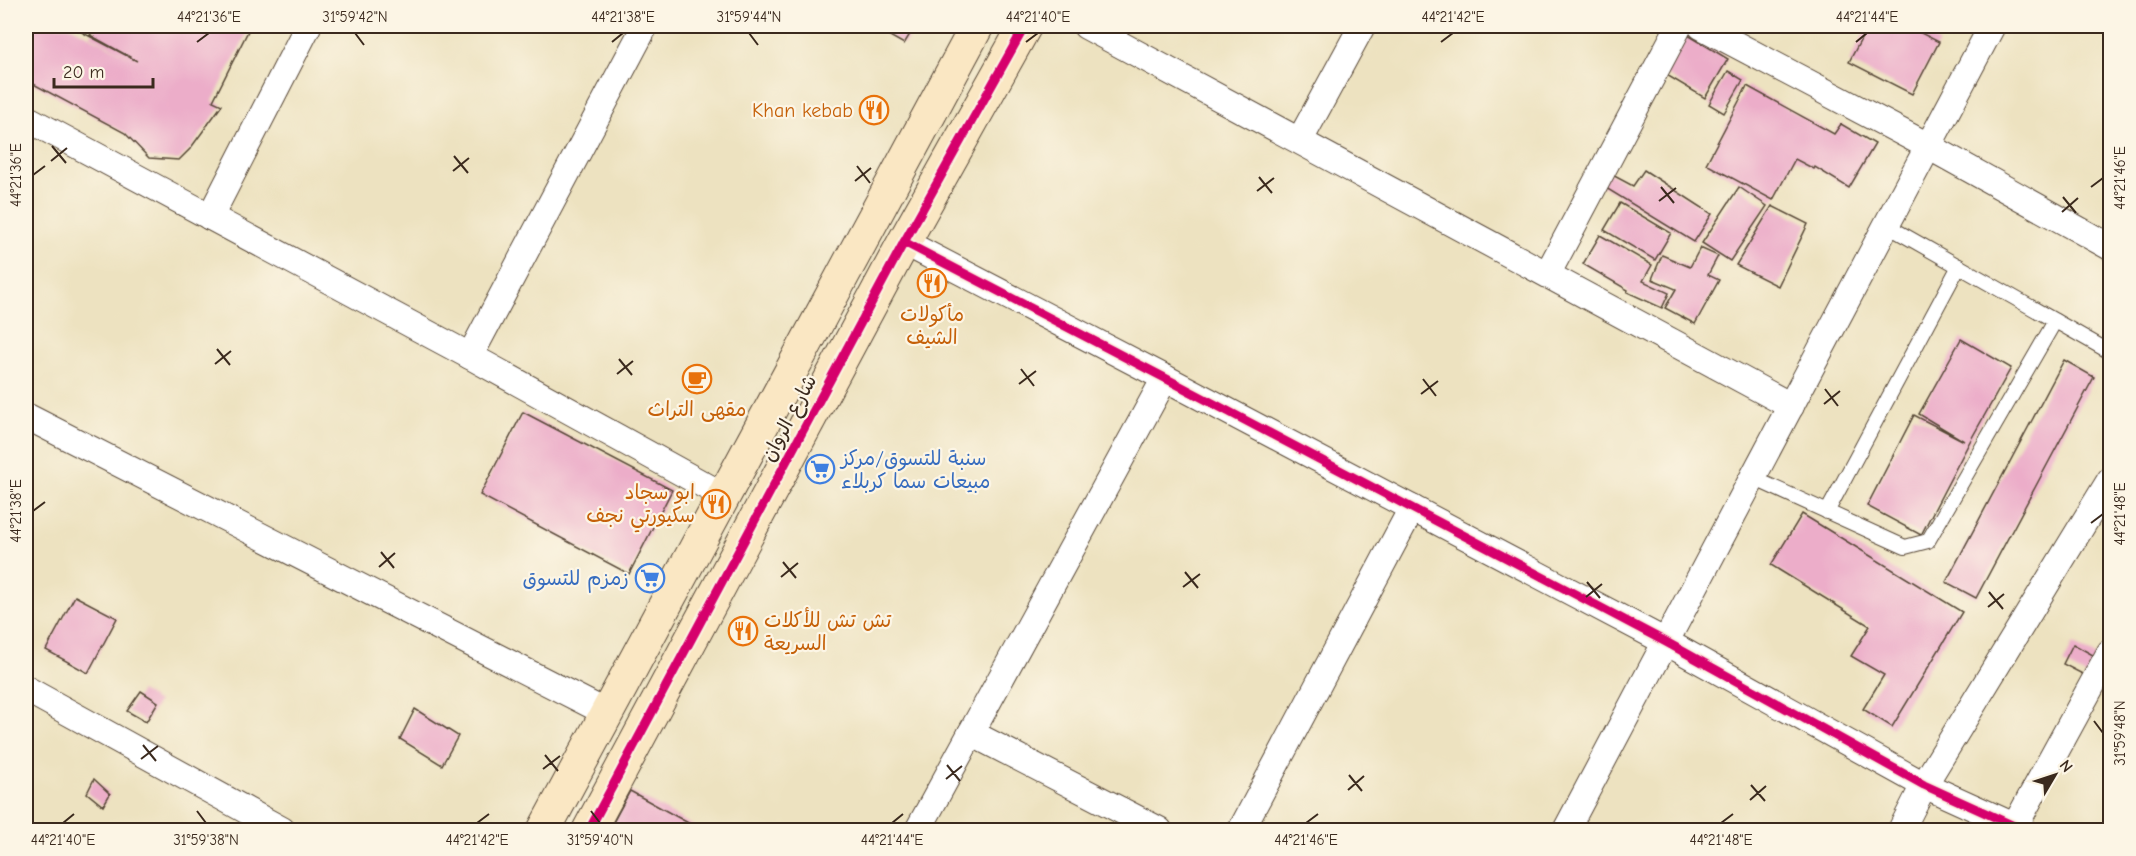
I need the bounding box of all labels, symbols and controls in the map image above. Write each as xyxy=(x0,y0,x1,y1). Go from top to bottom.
text: 44°21'36"E xyxy=(177,8,241,26)
text: 31°59'42"N xyxy=(322,8,388,26)
text: 44°21'38"E xyxy=(591,8,655,26)
text: 31°59'44"N xyxy=(717,8,781,26)
text: 44°21'40"E xyxy=(1006,8,1070,26)
text: 44°21'42"E xyxy=(1421,8,1485,26)
text: 44°21'44"E xyxy=(1836,8,1898,26)
scale bar xyxy=(54,51,153,89)
text: 20 m xyxy=(63,62,104,83)
restaurant icon: Khan kebab xyxy=(858,94,890,126)
place label: Khan kebab xyxy=(752,99,853,122)
text: 44°21'36"E xyxy=(7,143,25,207)
text: 44°21'46"E xyxy=(2111,146,2129,210)
restaurant icon: مأكولات الشيف xyxy=(916,267,948,299)
place label: مأكولات الشيف xyxy=(900,303,964,349)
cafe icon: مقهى التراث xyxy=(681,363,713,395)
street label: شارع الروان xyxy=(757,371,823,466)
place label: مقهى التراث xyxy=(648,398,746,422)
place label: سنبة للتسوق/مركز مبيعات سما كربلاء xyxy=(839,447,990,493)
supermarket icon: سنبة للتسوق/مركز مبيعات سما كربلاء xyxy=(804,453,836,485)
text: 44°21'38"E xyxy=(7,479,25,543)
place label: ابو سجاد سكيورتي نجف xyxy=(586,481,695,533)
text: 44°21'48"E xyxy=(2111,482,2129,546)
restaurant icon: ابو سجاد سكيورتي نجف xyxy=(700,488,732,520)
supermarket icon: زمزم للتسوق xyxy=(634,562,666,594)
place label: زمزم للتسوق xyxy=(522,567,629,593)
place label: تش تش للأكلات السريعة xyxy=(764,607,892,655)
restaurant icon: تش تش للأكلات السريعة xyxy=(727,615,759,647)
text: 31°59'48"N xyxy=(2111,700,2129,766)
north arrow xyxy=(2025,745,2085,805)
text: N xyxy=(2056,756,2076,776)
text: 44°21'40"E xyxy=(31,831,95,849)
text: 31°59'38"N xyxy=(173,831,239,849)
text: 44°21'42"E xyxy=(445,831,509,849)
text: 31°59'40"N xyxy=(567,831,633,849)
text: 44°21'44"E xyxy=(861,831,923,849)
text: 44°21'46"E xyxy=(1274,831,1338,849)
text: 44°21'48"E xyxy=(1689,831,1753,849)

